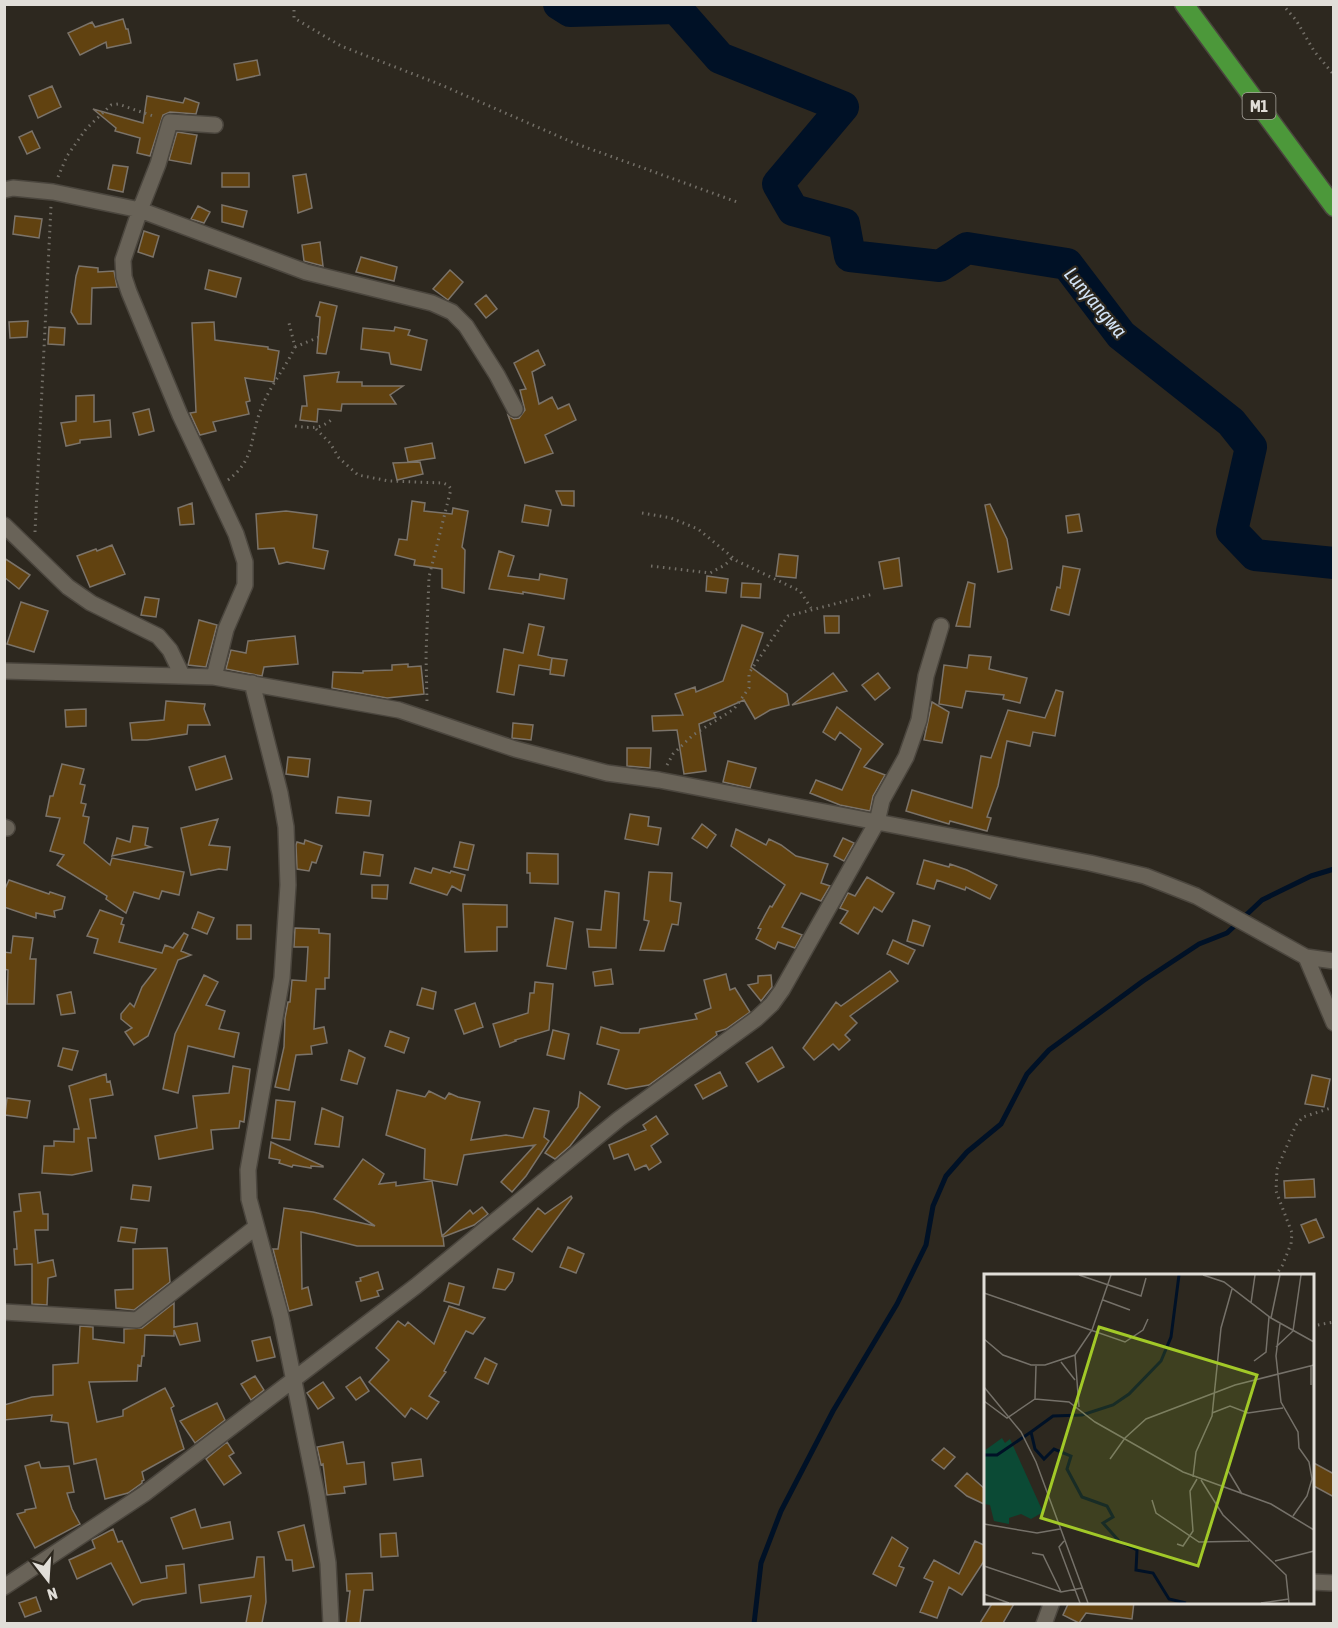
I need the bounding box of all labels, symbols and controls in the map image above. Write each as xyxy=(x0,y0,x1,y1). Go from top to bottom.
road number: M1 xyxy=(1242,93,1276,119)
water label: Lunyangwa xyxy=(1060,262,1132,342)
inset map xyxy=(984,1274,1314,1604)
north arrow xyxy=(18,1550,78,1610)
text: N xyxy=(45,1584,60,1604)

